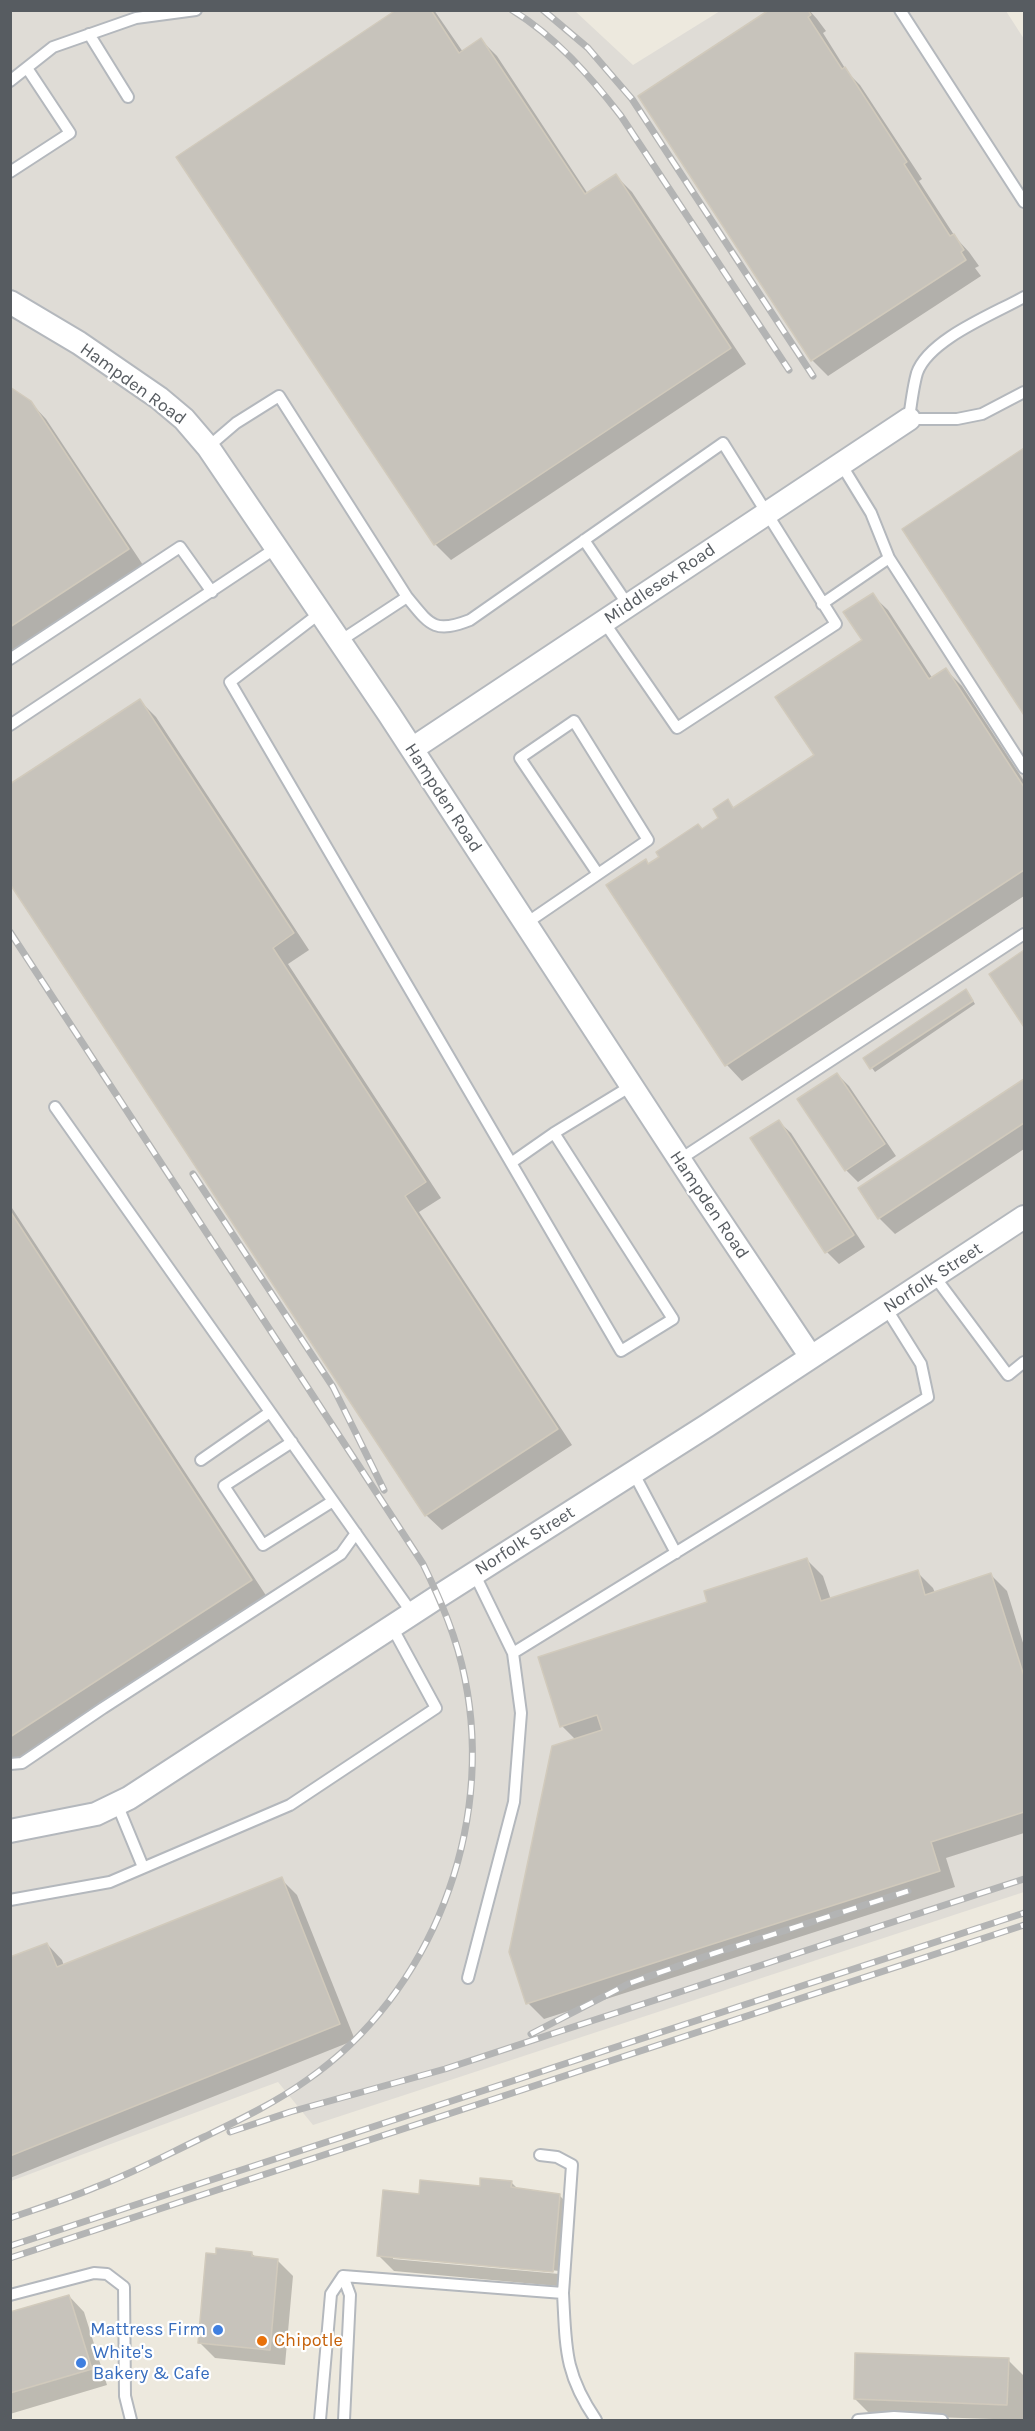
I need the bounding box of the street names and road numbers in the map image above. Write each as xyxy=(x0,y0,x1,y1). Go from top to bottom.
street label: Hampden Road xyxy=(76,338,190,430)
street label: Middlesex Road xyxy=(600,539,720,629)
street label: Hampden Road xyxy=(400,739,486,857)
street label: Hampden Road xyxy=(665,1147,753,1263)
street label: Norfolk Street xyxy=(880,1238,986,1318)
street label: Norfolk Street xyxy=(471,1502,579,1580)

